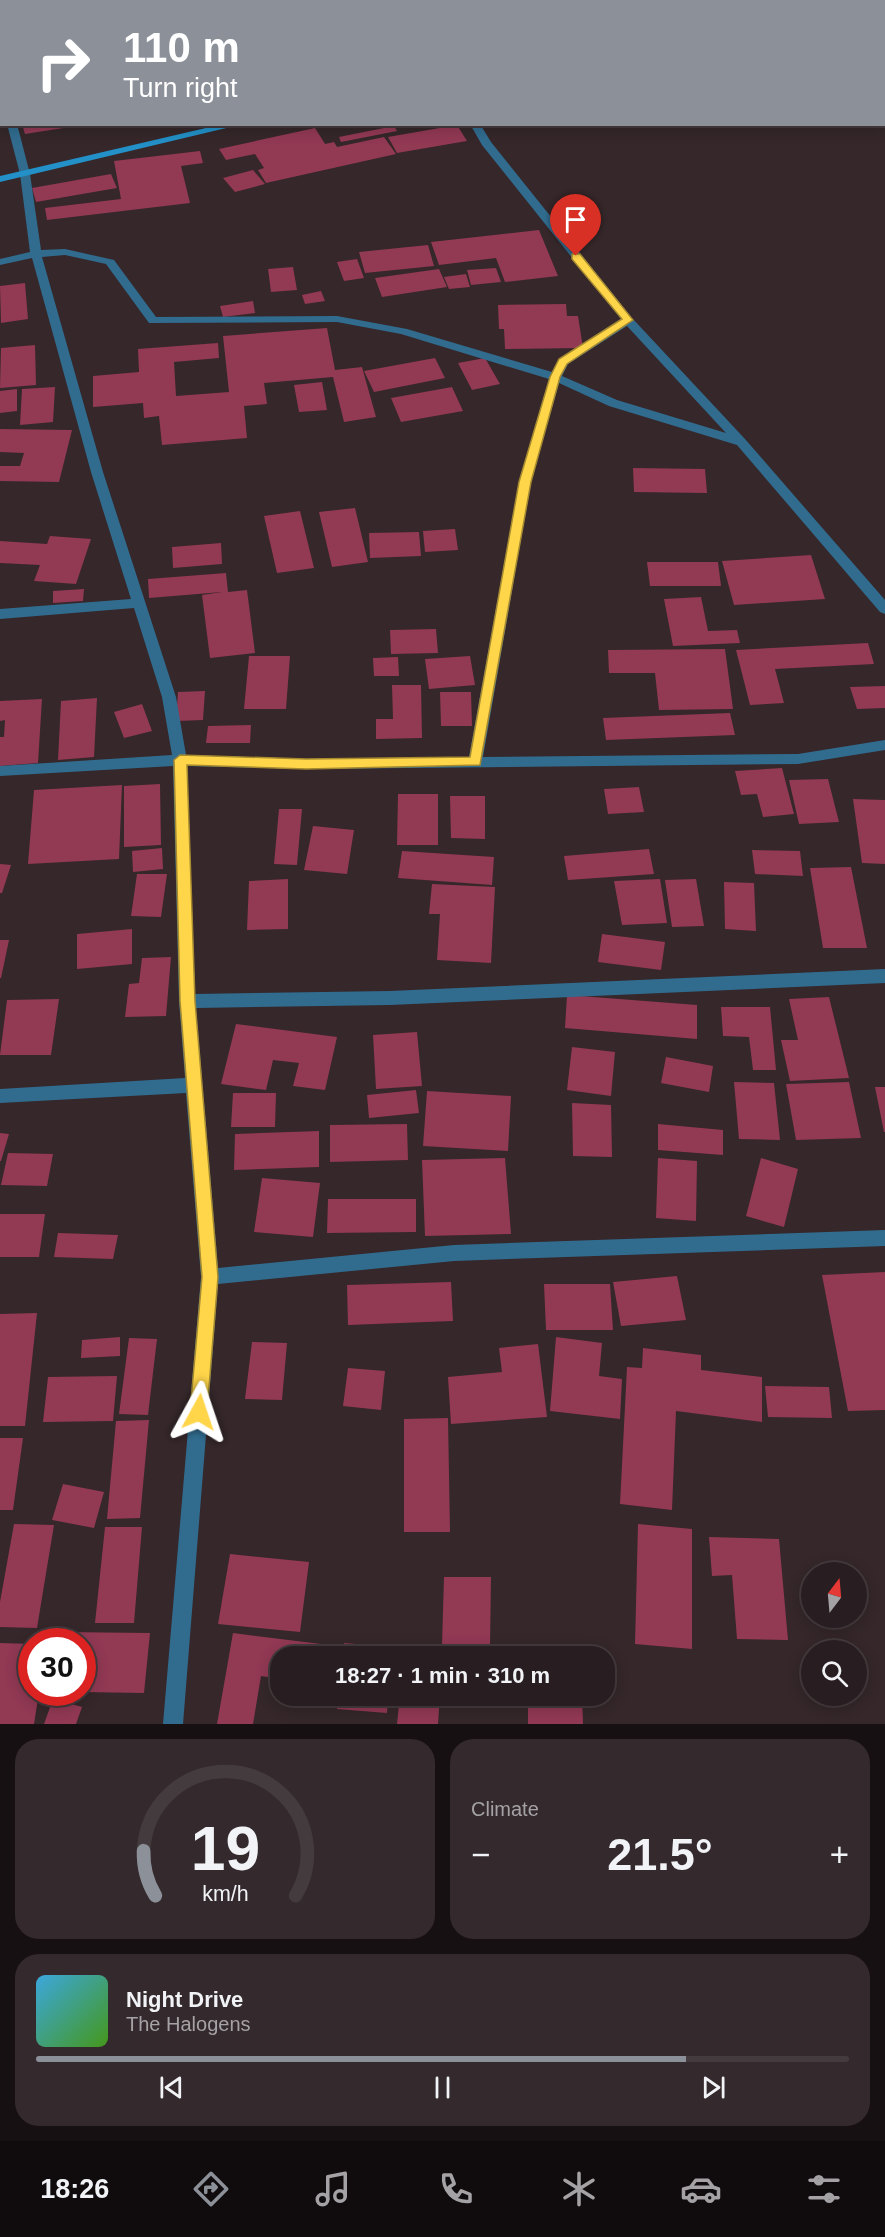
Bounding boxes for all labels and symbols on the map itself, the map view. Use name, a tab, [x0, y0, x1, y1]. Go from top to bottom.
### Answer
pin	[550, 194, 601, 256]
position arrow	[167, 1380, 231, 1444]
north arrow	[801, 1562, 867, 1628]
speed limit sign: 30	[18, 1628, 96, 1706]

